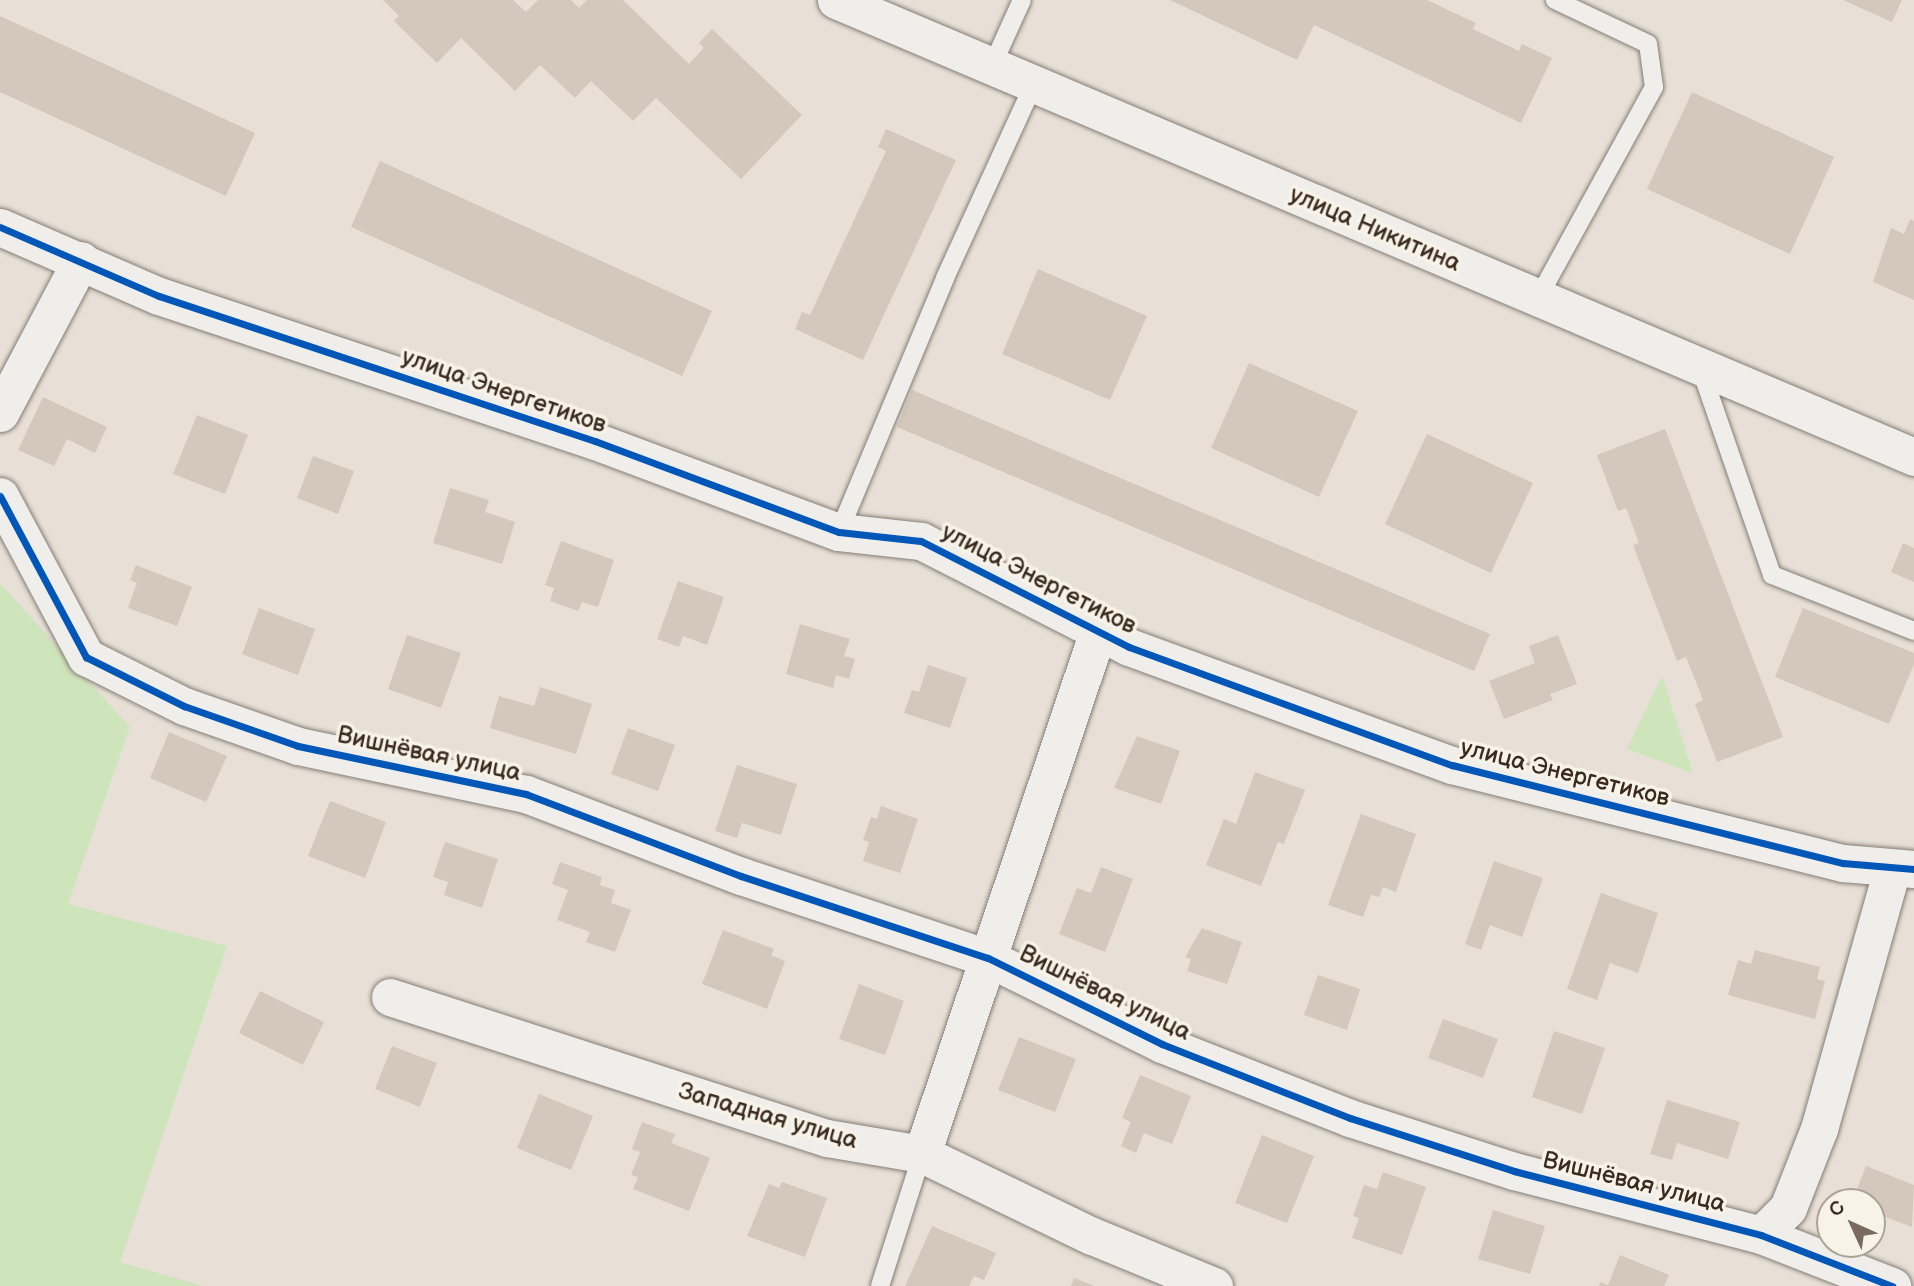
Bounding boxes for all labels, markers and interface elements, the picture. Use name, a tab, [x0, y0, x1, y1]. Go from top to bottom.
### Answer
street label: улица Никитина	[1285, 180, 1465, 278]
street label: улица Энергетиков	[398, 342, 610, 440]
street label: улица Энергетиков	[937, 518, 1141, 640]
street label: Вишнёвая улица	[335, 720, 523, 788]
street label: улица Энергетиков	[1458, 733, 1672, 813]
street label: Вишнёвая улица	[1015, 939, 1195, 1047]
street label: Западная улица	[675, 1077, 861, 1155]
street label: Вишнёвая улица	[1540, 1145, 1728, 1219]
north arrow	[1816, 1188, 1886, 1258]
text: С	[1824, 1196, 1850, 1222]

